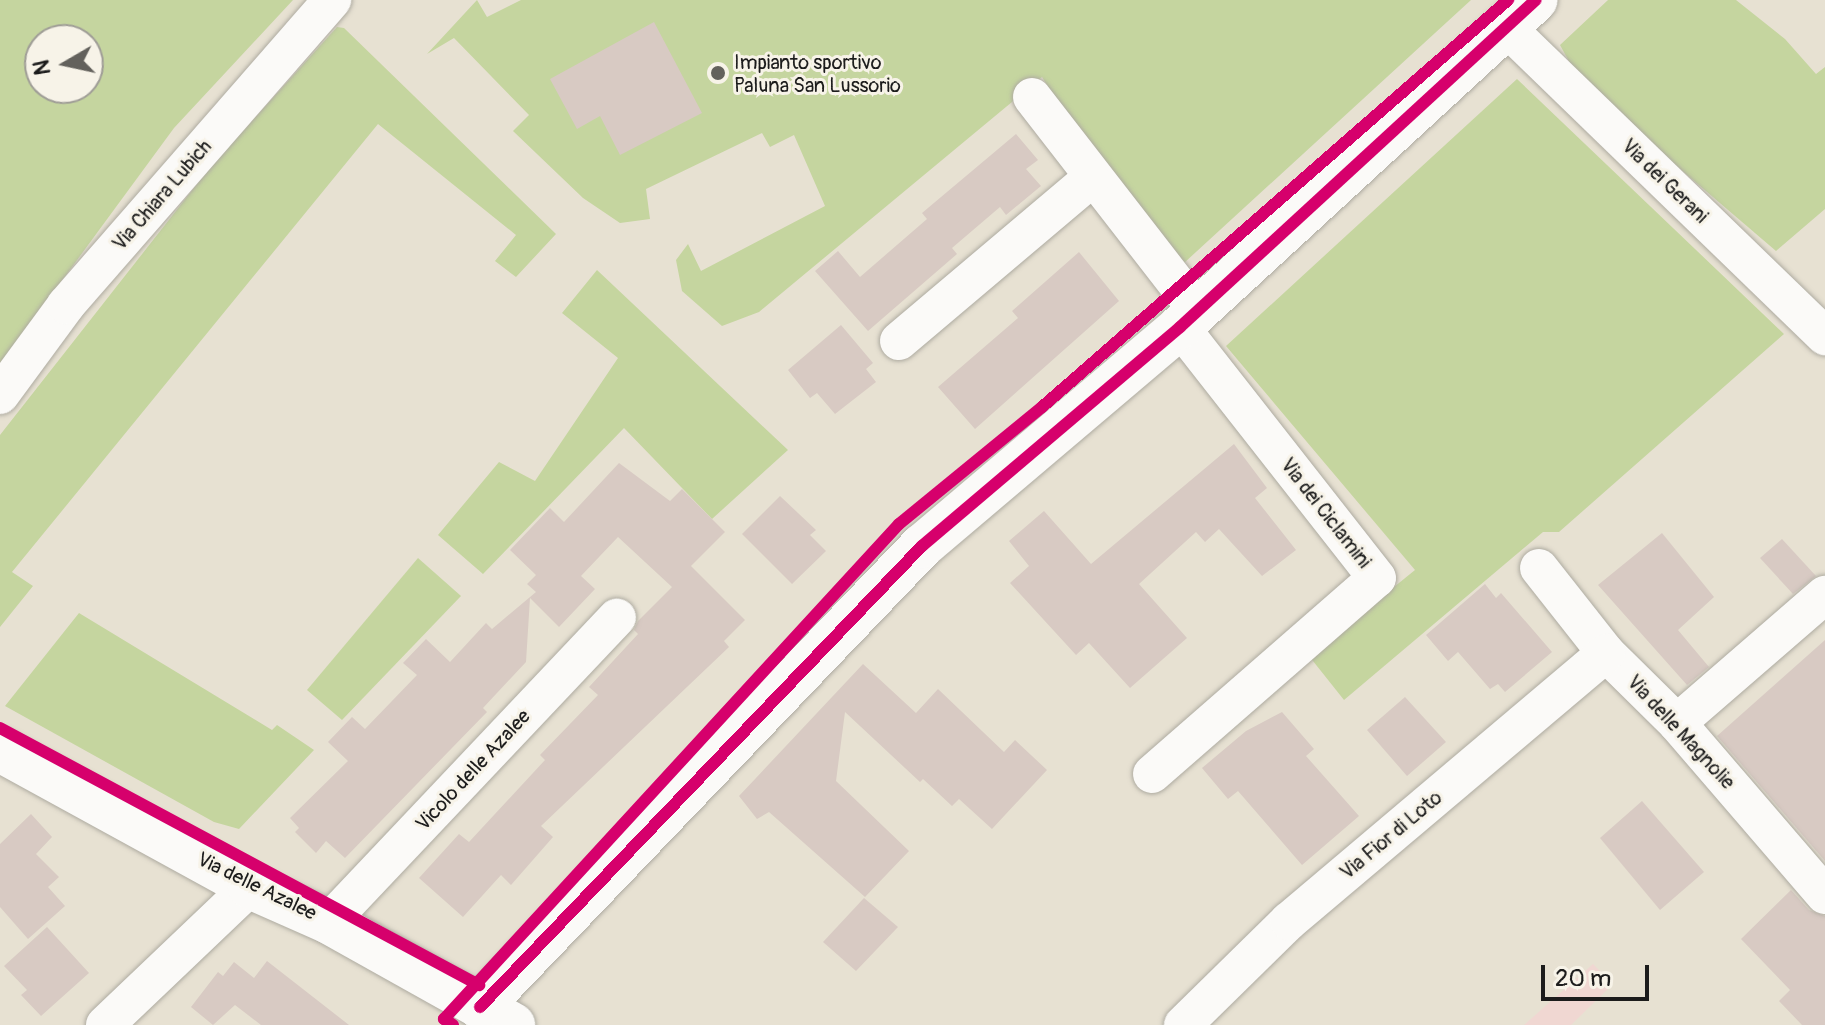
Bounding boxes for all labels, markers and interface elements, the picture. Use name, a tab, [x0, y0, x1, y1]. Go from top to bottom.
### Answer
north arrow	[24, 24, 104, 104]
place label: Impianto sportivo Paluna San Lussorio	[734, 50, 901, 97]
text: N	[27, 58, 57, 77]
marker: Impianto sportivo Paluna San Lussorio	[709, 64, 727, 82]
street label: Via dei Gerani	[1617, 134, 1713, 228]
street label: Via Chiara Lubich	[107, 135, 217, 255]
street label: Via dei Ciclamini	[1276, 453, 1376, 573]
street label: Via delle Magnolie	[1622, 670, 1740, 794]
street label: Vicolo delle Azalee	[411, 704, 535, 836]
street label: Via Fior di Loto	[1335, 785, 1447, 885]
street label: Via delle Azalee	[193, 847, 321, 925]
scale bar	[1545, 949, 1653, 999]
text: 20 m	[1555, 964, 1611, 993]

